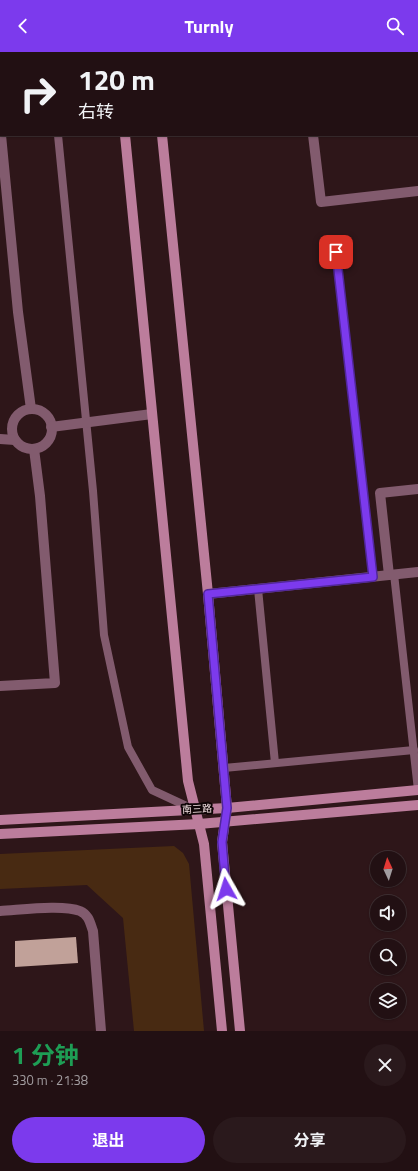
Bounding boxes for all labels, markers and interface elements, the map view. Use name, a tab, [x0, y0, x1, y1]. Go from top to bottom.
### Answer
text: Turnly	[185, 13, 233, 40]
icon: back	[12, 15, 34, 37]
icon: search	[384, 15, 406, 37]
text: 120 m	[78, 58, 155, 101]
icon: right	[12, 68, 64, 120]
text: 右转	[78, 98, 114, 125]
pin	[319, 235, 353, 269]
icon: arrive	[325, 241, 347, 263]
street label: 南三路	[182, 801, 212, 817]
north arrow	[370, 851, 406, 887]
map controls	[370, 851, 406, 1019]
position arrow	[205, 868, 247, 910]
button: sound	[370, 895, 406, 931]
button: search	[370, 939, 406, 975]
button: layers	[370, 983, 406, 1019]
text: 1 分钟	[12, 1037, 79, 1073]
button: close	[364, 1044, 406, 1086]
text: 330 m · 21:38	[12, 1070, 88, 1090]
button: 退出	[12, 1117, 205, 1163]
button: 分享	[213, 1117, 406, 1163]

